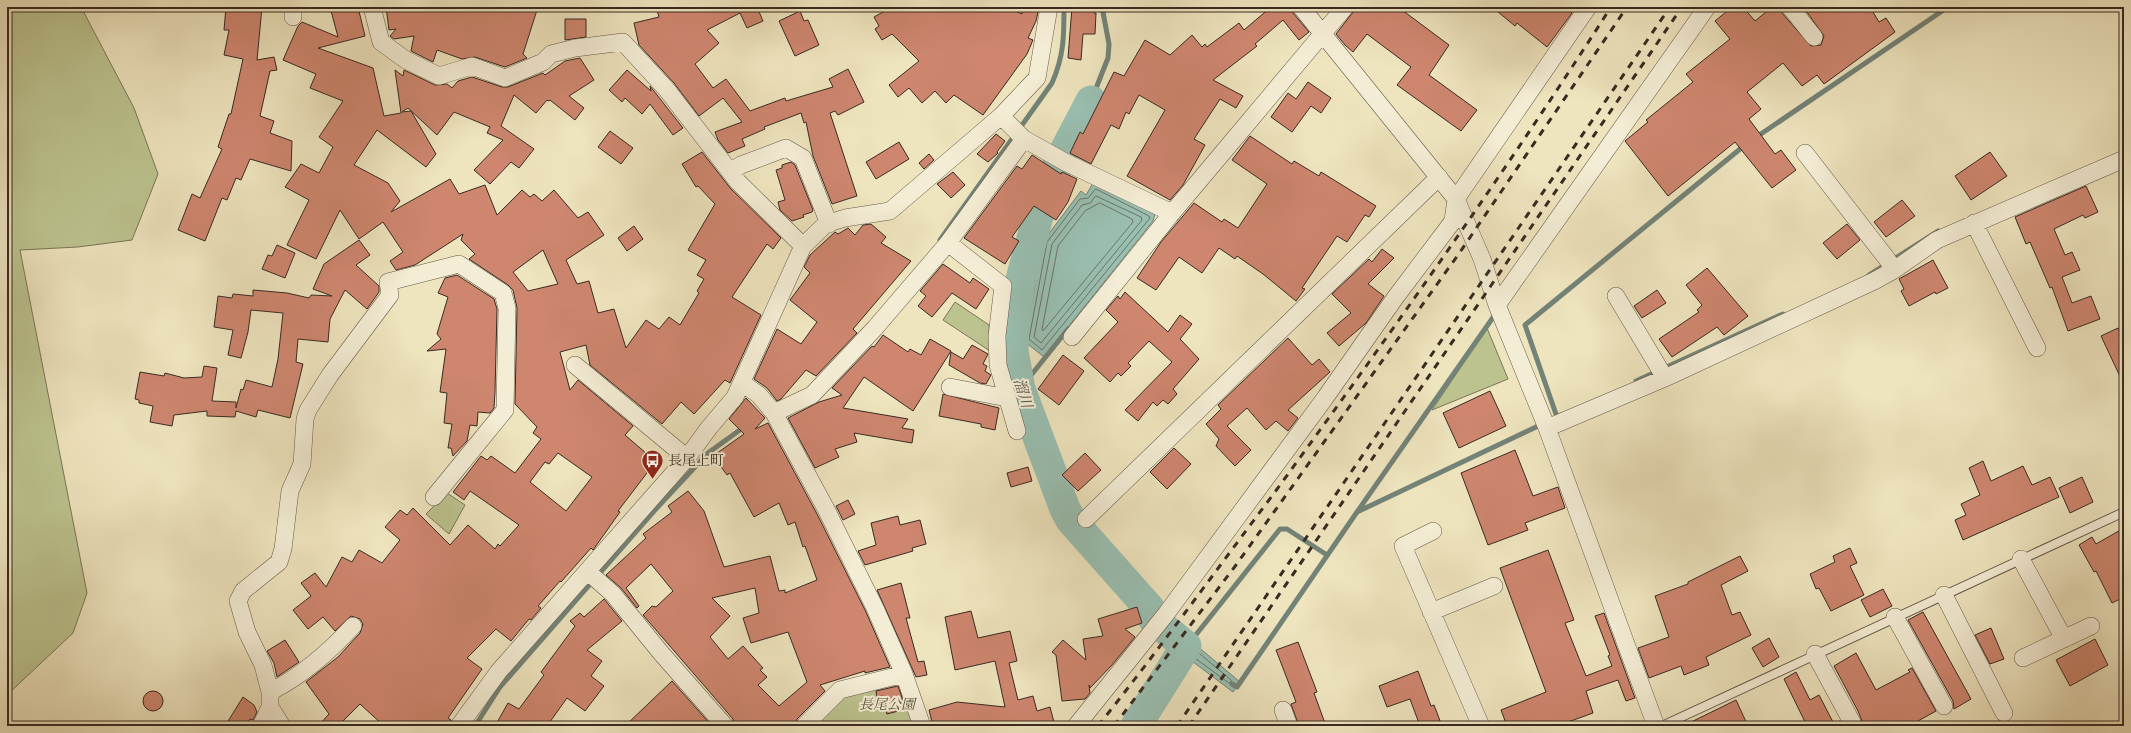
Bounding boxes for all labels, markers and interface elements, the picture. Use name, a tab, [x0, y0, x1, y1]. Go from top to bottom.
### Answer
water label: 溜川	[1009, 376, 1037, 412]
bus stop icon: 長尾上町	[639, 447, 665, 480]
place label: 長尾上町	[668, 452, 724, 470]
park label: 長尾公園	[859, 696, 917, 714]

